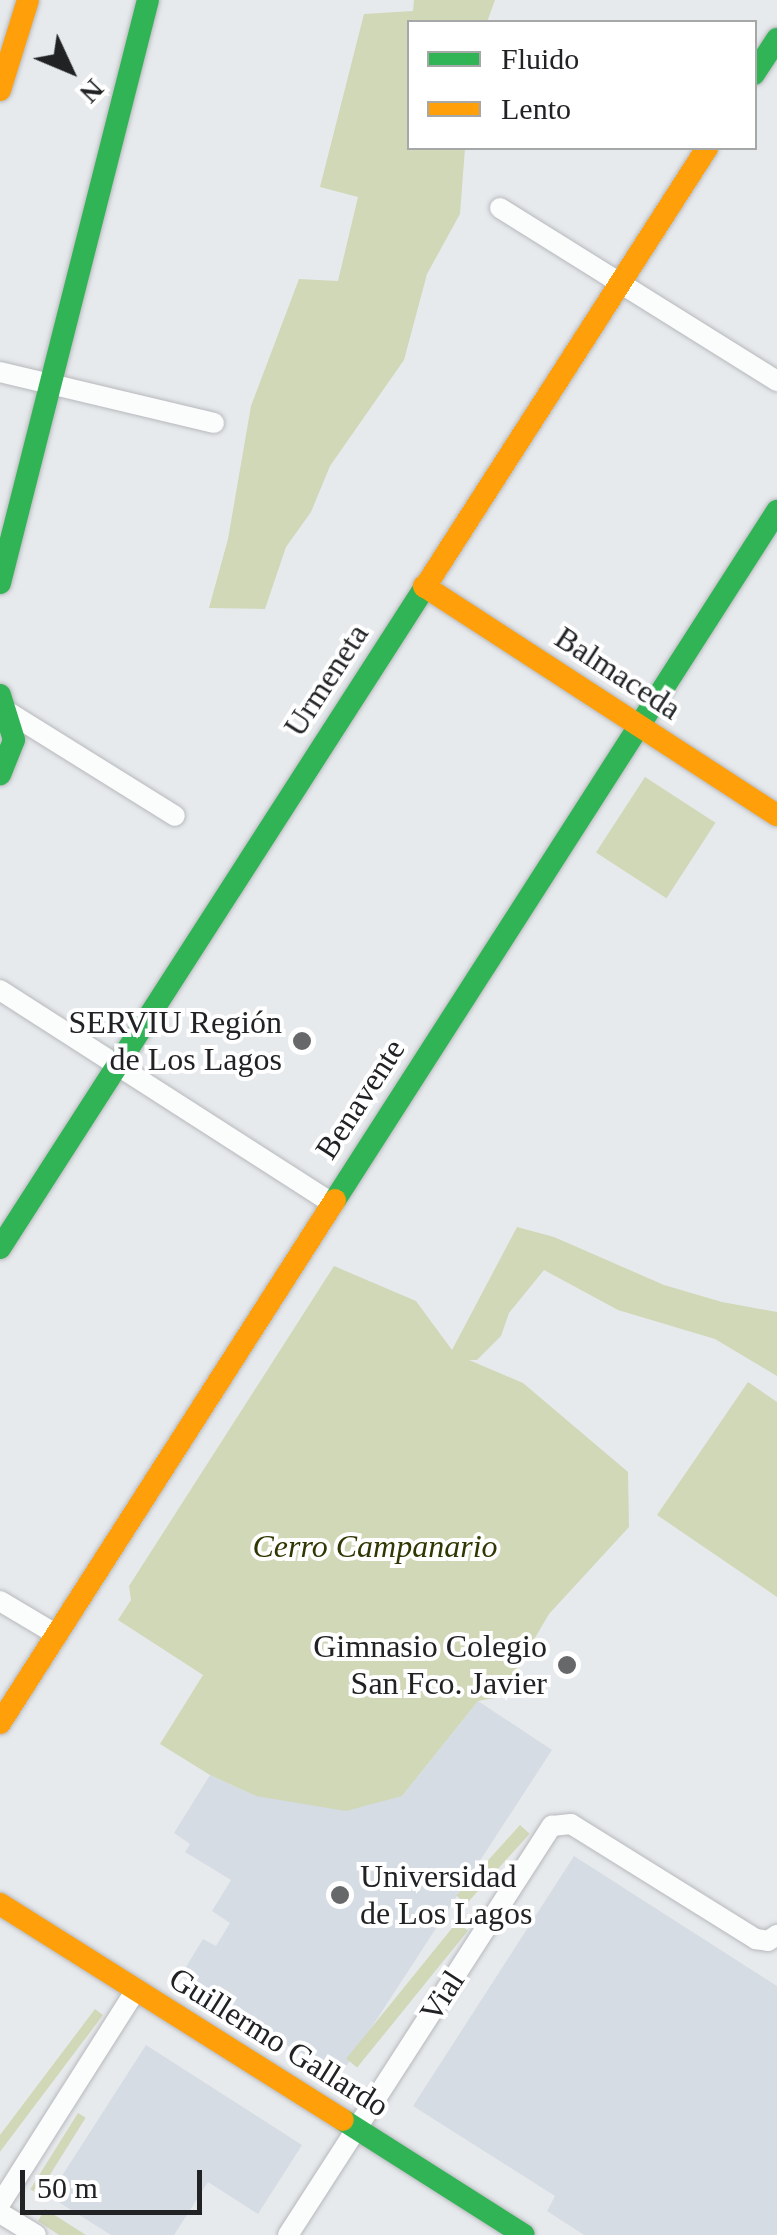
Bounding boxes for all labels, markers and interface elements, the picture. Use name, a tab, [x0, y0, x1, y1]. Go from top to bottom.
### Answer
north arrow	[20, 20, 120, 120]
legend	[407, 20, 757, 150]
text: Fluido	[501, 42, 579, 75]
text: N	[74, 73, 110, 109]
text: Lento	[501, 92, 571, 125]
street label: Urmeneta	[276, 617, 376, 743]
street label: Balmaceda	[548, 618, 688, 728]
place label: SERVIU Región de Los Lagos	[69, 1004, 282, 1079]
marker: SERVIU Región de Los Lagos	[291, 1030, 313, 1052]
street label: Benavente	[307, 1032, 413, 1166]
park label: Cerro Campanario	[252, 1527, 498, 1565]
place label: Gimnasio Colegio San Fco. Javier	[313, 1628, 547, 1703]
marker: Gimnasio Colegio San Fco. Javier	[556, 1654, 578, 1676]
place label: Universidad de Los Lagos	[360, 1858, 532, 1933]
marker: Universidad de Los Lagos	[329, 1884, 351, 1906]
street label: Guillermo Gallardo	[162, 1959, 396, 2125]
street label: Vial	[411, 1963, 473, 2029]
scale bar	[25, 2150, 208, 2212]
text: 50 m	[37, 2171, 98, 2204]

